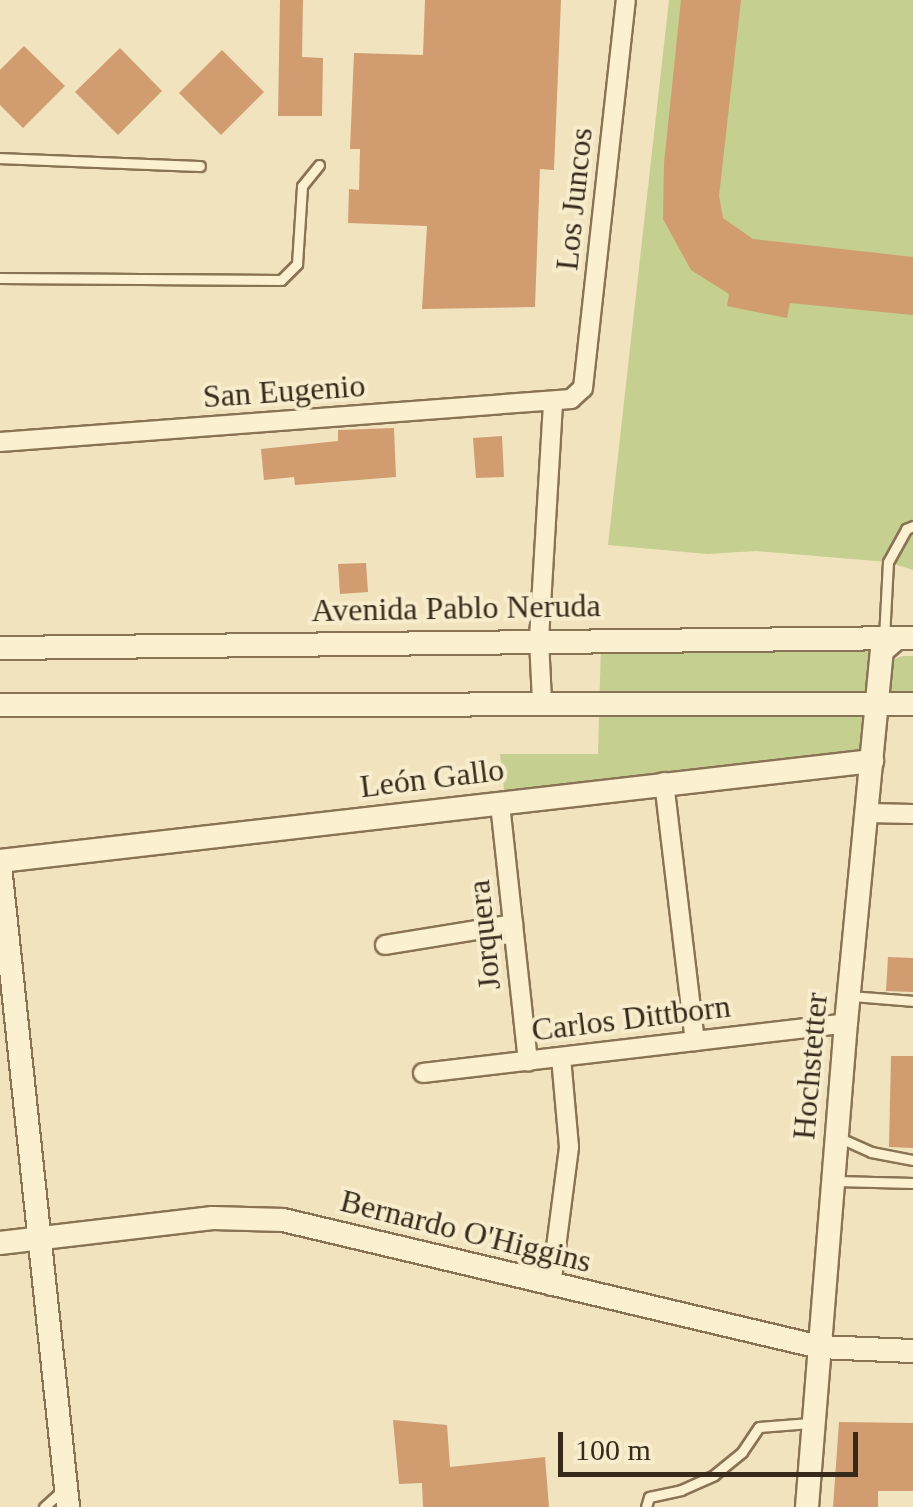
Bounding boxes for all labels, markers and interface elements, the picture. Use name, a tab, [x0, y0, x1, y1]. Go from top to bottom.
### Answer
street label: Los Juncos	[547, 126, 601, 272]
street label: San Eugenio	[202, 366, 366, 416]
street label: Avenida Pablo Neruda	[311, 586, 601, 630]
street label: León Gallo	[358, 750, 506, 806]
street label: Jorquera	[459, 878, 509, 992]
street label: Carlos Dittborn	[529, 987, 733, 1049]
street label: Hochstetter	[784, 991, 836, 1141]
street label: Bernardo O'Higgins	[337, 1181, 595, 1281]
scale bar	[563, 1412, 863, 1474]
text: 100 m	[575, 1433, 651, 1466]

